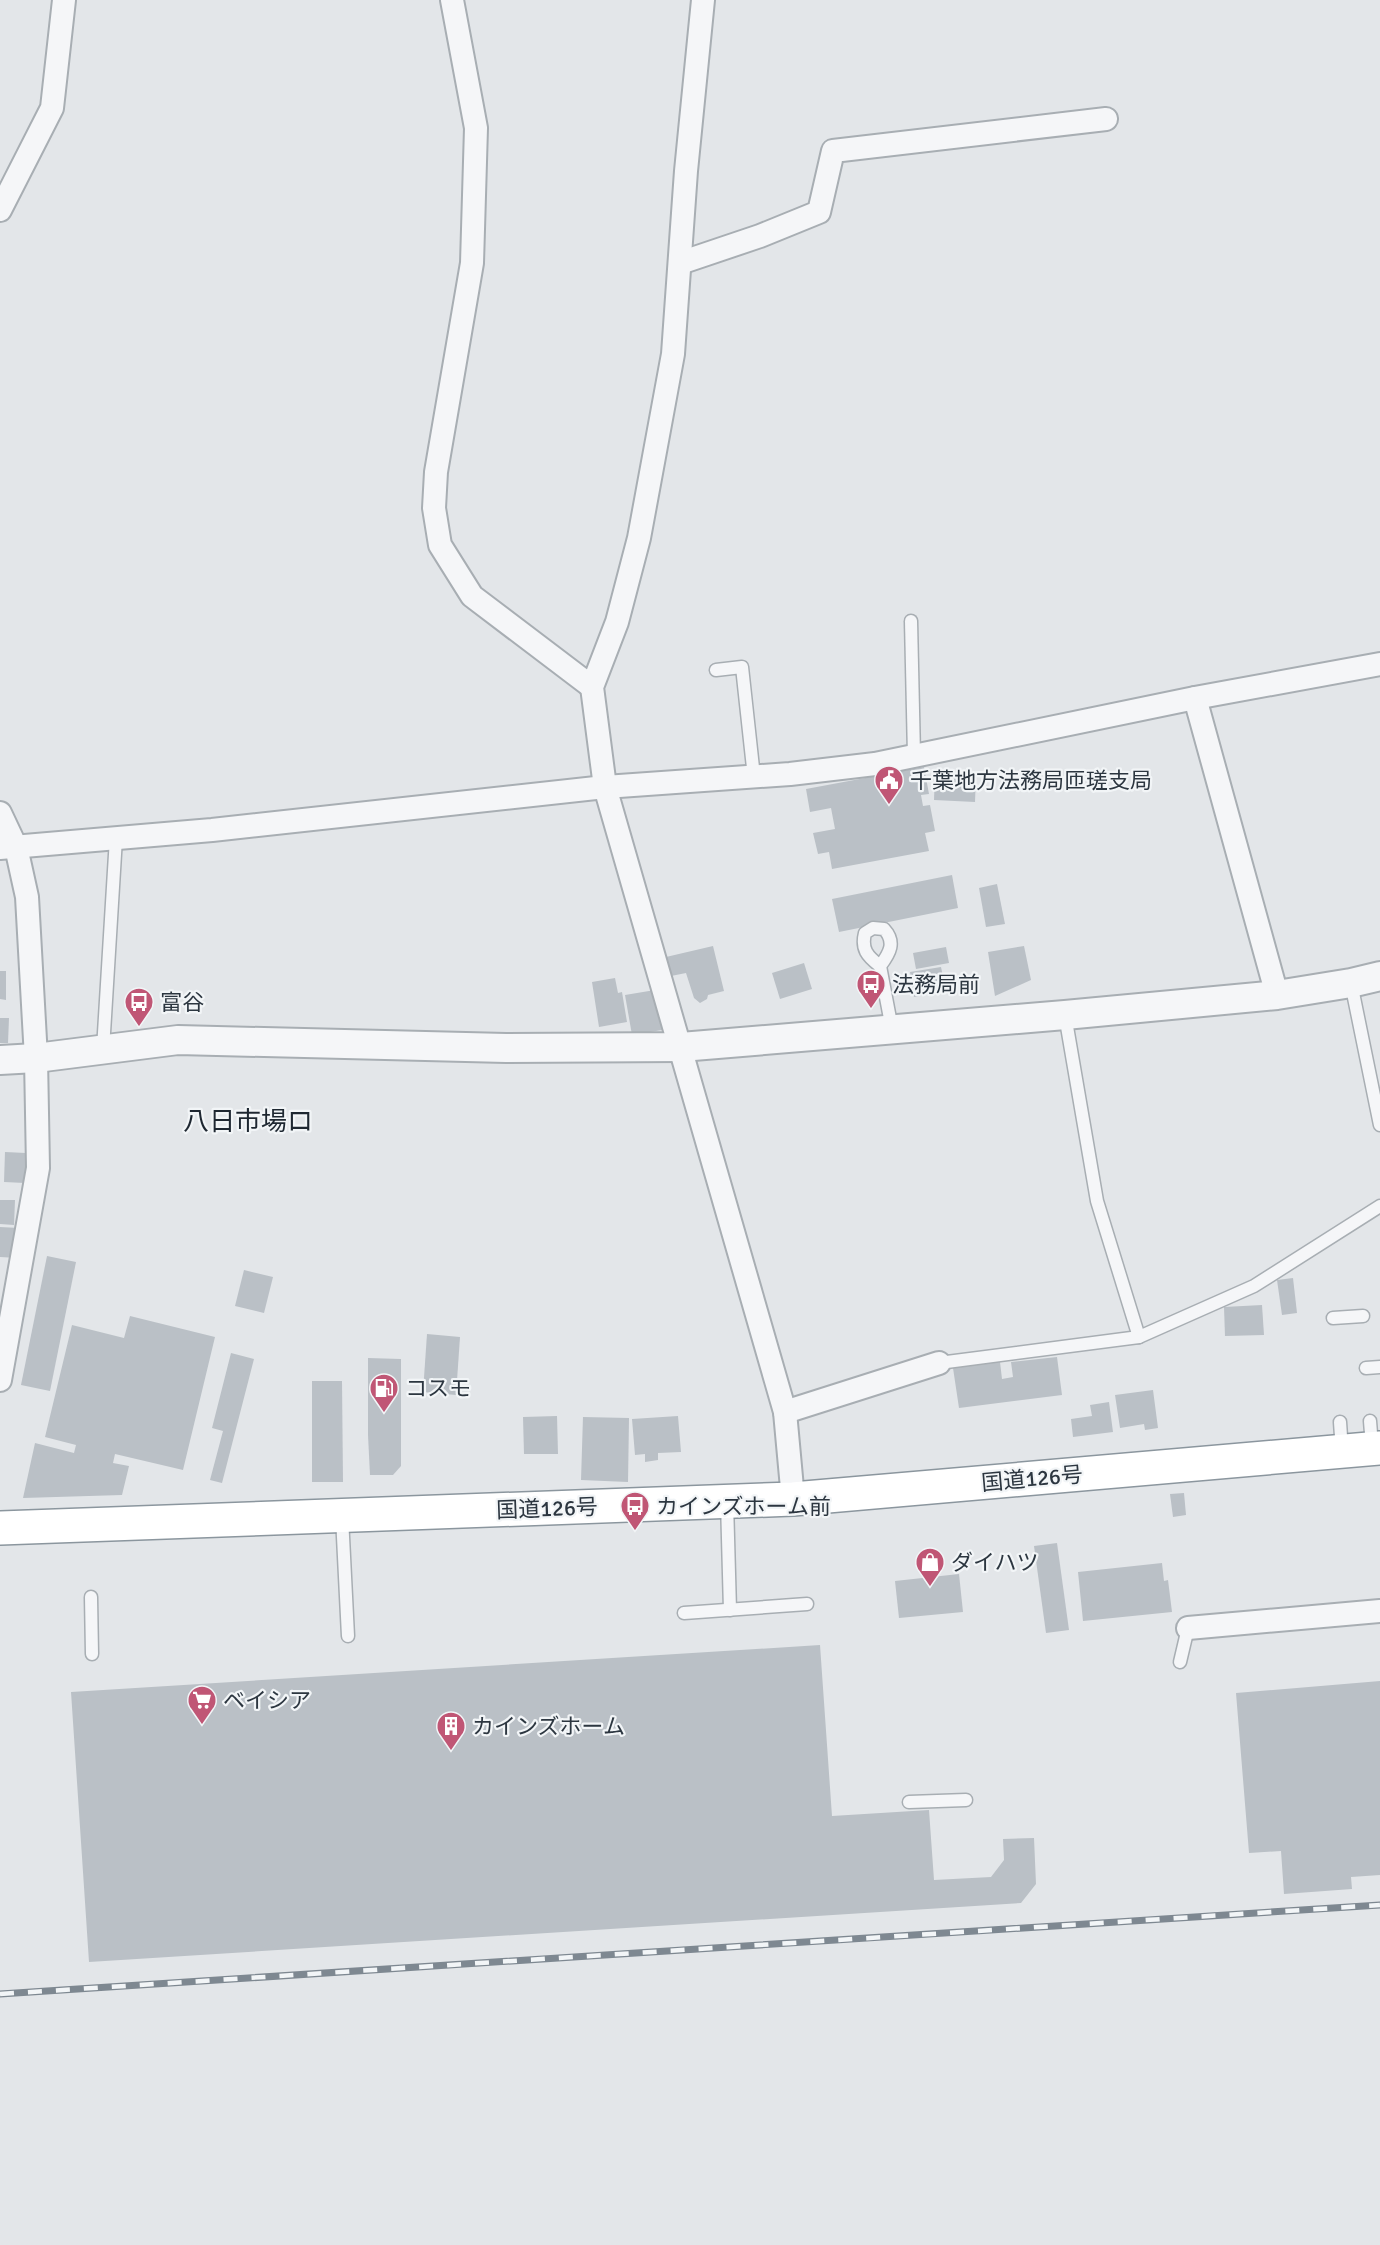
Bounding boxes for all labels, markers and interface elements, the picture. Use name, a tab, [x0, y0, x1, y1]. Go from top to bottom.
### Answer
public building icon: 千葉地方法務局匝瑳支局	[873, 764, 905, 806]
place label: 千葉地方法務局匝瑳支局	[910, 767, 1152, 794]
bus stop icon: 法務局前	[855, 968, 887, 1010]
place label: 法務局前	[892, 971, 980, 998]
bus stop icon: 富谷	[123, 986, 155, 1028]
place label: 富谷	[160, 989, 204, 1016]
district label: 八日市場ロ	[183, 1106, 313, 1138]
fuel station icon: コスモ	[368, 1372, 400, 1414]
place label: コスモ	[405, 1375, 471, 1402]
street label: 国道126号	[980, 1461, 1084, 1496]
bus stop icon: カインズホーム前	[619, 1490, 651, 1532]
street label: 国道126号	[496, 1493, 598, 1524]
place label: カインズホーム前	[656, 1493, 831, 1520]
shop icon: ダイハツ	[914, 1546, 946, 1588]
place label: ダイハツ	[951, 1549, 1039, 1576]
supermarket icon: ベイシア	[186, 1684, 218, 1726]
place label: ベイシア	[223, 1687, 311, 1714]
building icon: カインズホーム	[435, 1710, 467, 1752]
place label: カインズホーム	[472, 1713, 625, 1740]

